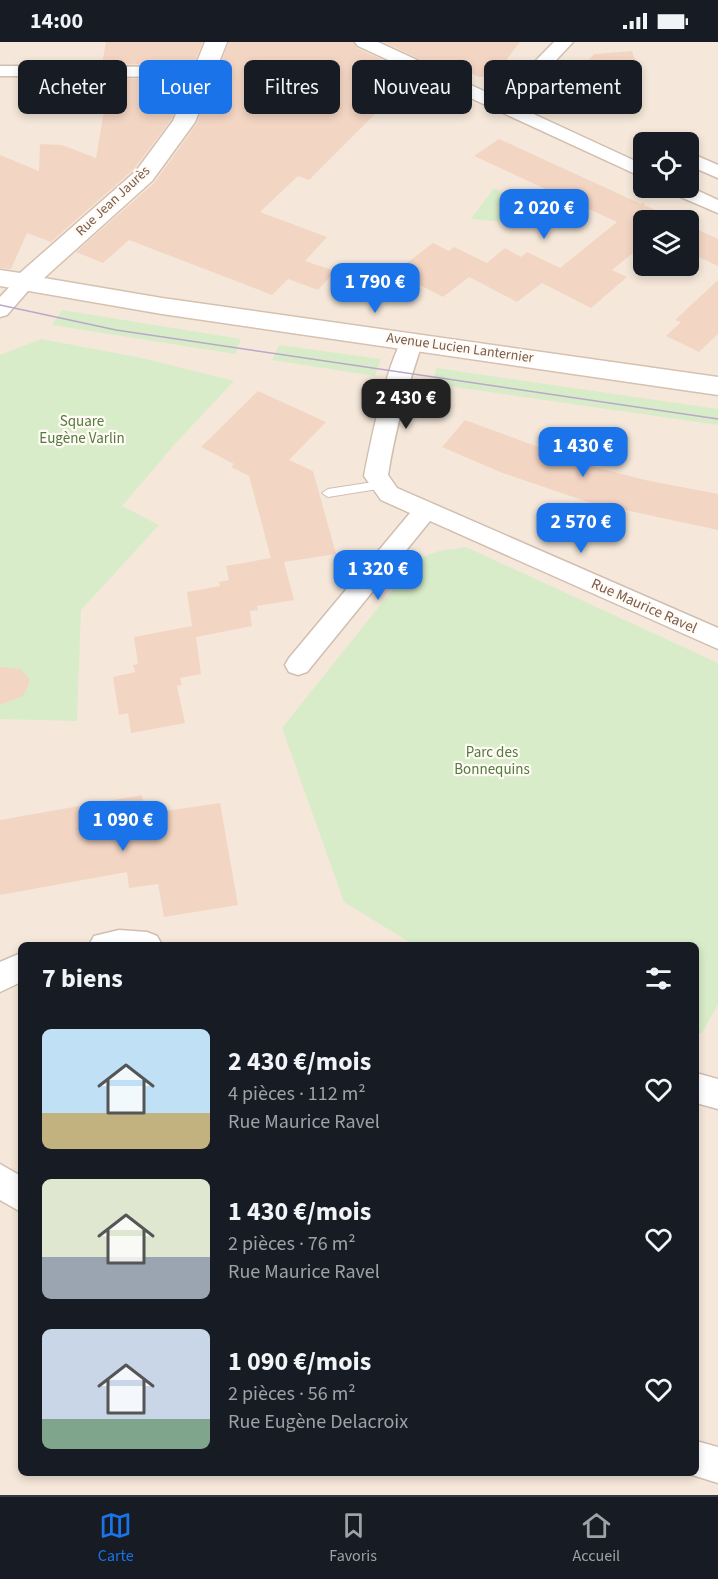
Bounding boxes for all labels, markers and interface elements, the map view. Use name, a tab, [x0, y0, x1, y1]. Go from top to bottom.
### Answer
text: 14:00	[30, 5, 83, 37]
chip: Acheter	[18, 60, 127, 114]
chip: Louer	[139, 60, 232, 114]
chip: Filtres	[244, 60, 340, 114]
chip: Nouveau	[352, 60, 472, 114]
chip: Appartement	[484, 60, 642, 114]
map controls	[633, 132, 699, 276]
button: locate	[633, 132, 699, 198]
street label: Rue Jean Jaurès	[71, 161, 155, 241]
pin: 2 020 €	[489, 189, 599, 240]
text: 2 020 €	[514, 194, 574, 222]
button: layers	[633, 210, 699, 276]
pin: 1 790 €	[320, 263, 430, 314]
text: 1 790 €	[345, 268, 405, 296]
street label: Avenue Lucien Lanternier	[385, 328, 535, 368]
pin: 2 430 €	[351, 379, 461, 430]
text: 2 430 €	[376, 384, 436, 412]
park label: Square Eugène Varlin	[39, 411, 125, 449]
pin: 1 430 €	[528, 427, 638, 478]
text: 1 430 €	[553, 432, 613, 460]
pin: 2 570 €	[526, 503, 636, 554]
text: 2 570 €	[551, 508, 611, 536]
pin: 1 320 €	[323, 550, 433, 601]
text: 1 320 €	[348, 555, 408, 583]
street label: Rue Maurice Ravel	[588, 573, 700, 639]
park label: Parc des Bonnequins	[454, 742, 530, 780]
pin: 1 090 €	[68, 801, 178, 852]
text: 1 090 €	[93, 806, 153, 834]
text: 7 biens	[42, 960, 123, 997]
icon: filters	[642, 962, 675, 995]
text: 2 430 €/mois	[228, 1043, 371, 1080]
icon: home	[90, 1053, 162, 1125]
icon: heart	[642, 1073, 675, 1106]
text: 4 pièces · 112 m²	[228, 1080, 366, 1108]
text: Rue Maurice Ravel	[228, 1108, 380, 1136]
text: 1 430 €/mois	[228, 1193, 371, 1230]
icon: home	[90, 1203, 162, 1275]
icon: heart	[642, 1223, 675, 1256]
text: 2 pièces · 76 m²	[228, 1230, 356, 1258]
text: Rue Maurice Ravel	[228, 1258, 380, 1286]
text: 1 090 €/mois	[228, 1343, 371, 1380]
icon: home	[90, 1353, 162, 1425]
icon: heart	[642, 1373, 675, 1406]
text: 2 pièces · 56 m²	[228, 1380, 356, 1408]
text: Rue Eugène Delacroix	[228, 1408, 408, 1436]
tab: Carte	[98, 1509, 134, 1567]
tab: Favoris	[329, 1509, 377, 1567]
tab: Accueil	[573, 1509, 620, 1567]

